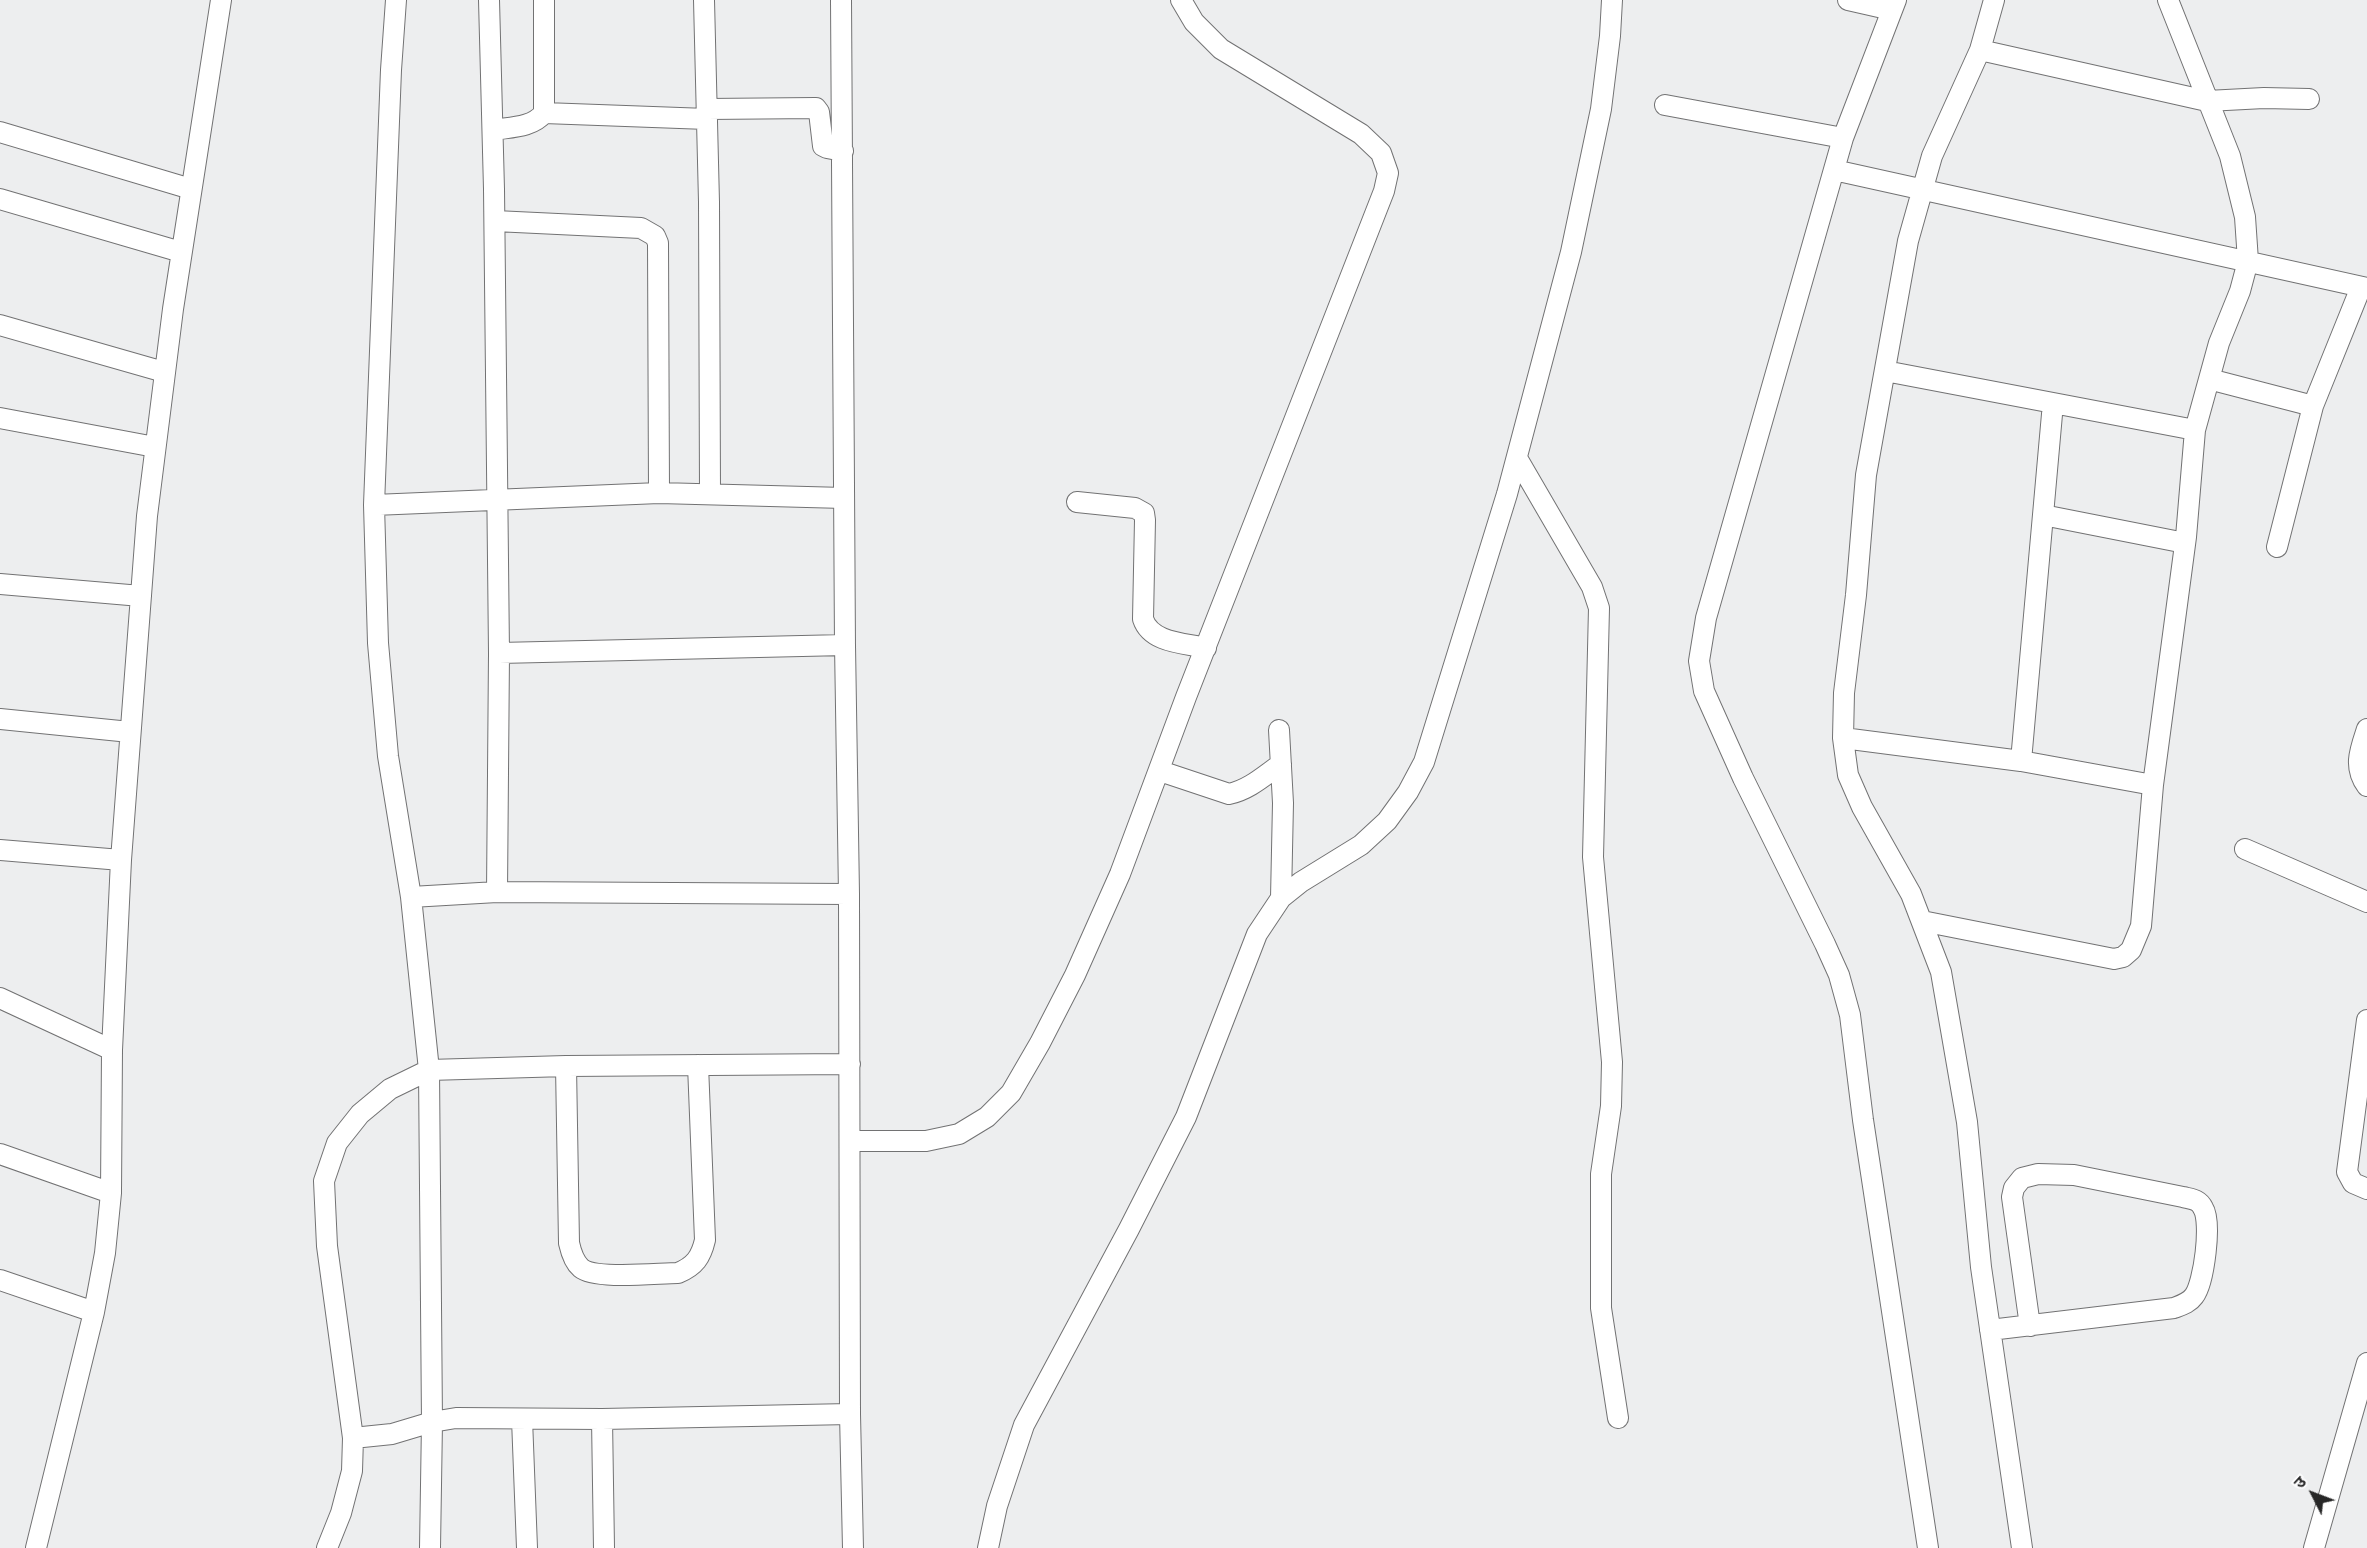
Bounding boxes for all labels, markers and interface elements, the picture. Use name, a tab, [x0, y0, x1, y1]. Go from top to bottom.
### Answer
north arrow	[2283, 1464, 2343, 1524]
text: उ	[2290, 1472, 2309, 1491]

